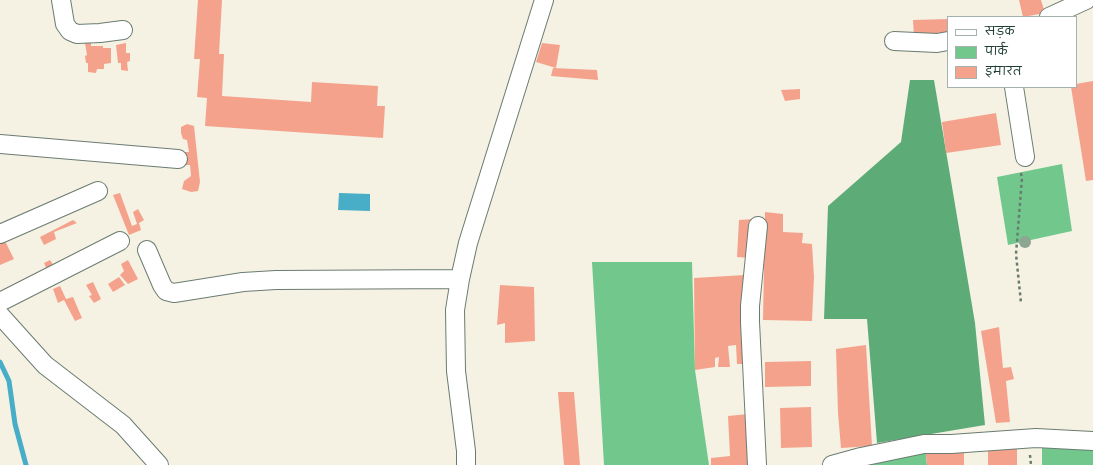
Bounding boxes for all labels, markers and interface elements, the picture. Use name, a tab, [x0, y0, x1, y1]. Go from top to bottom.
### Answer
legend	[947, 16, 1077, 88]
text: सड़क	[985, 24, 1015, 38]
text: पार्क	[985, 44, 1008, 58]
text: इमारत	[985, 64, 1022, 78]

